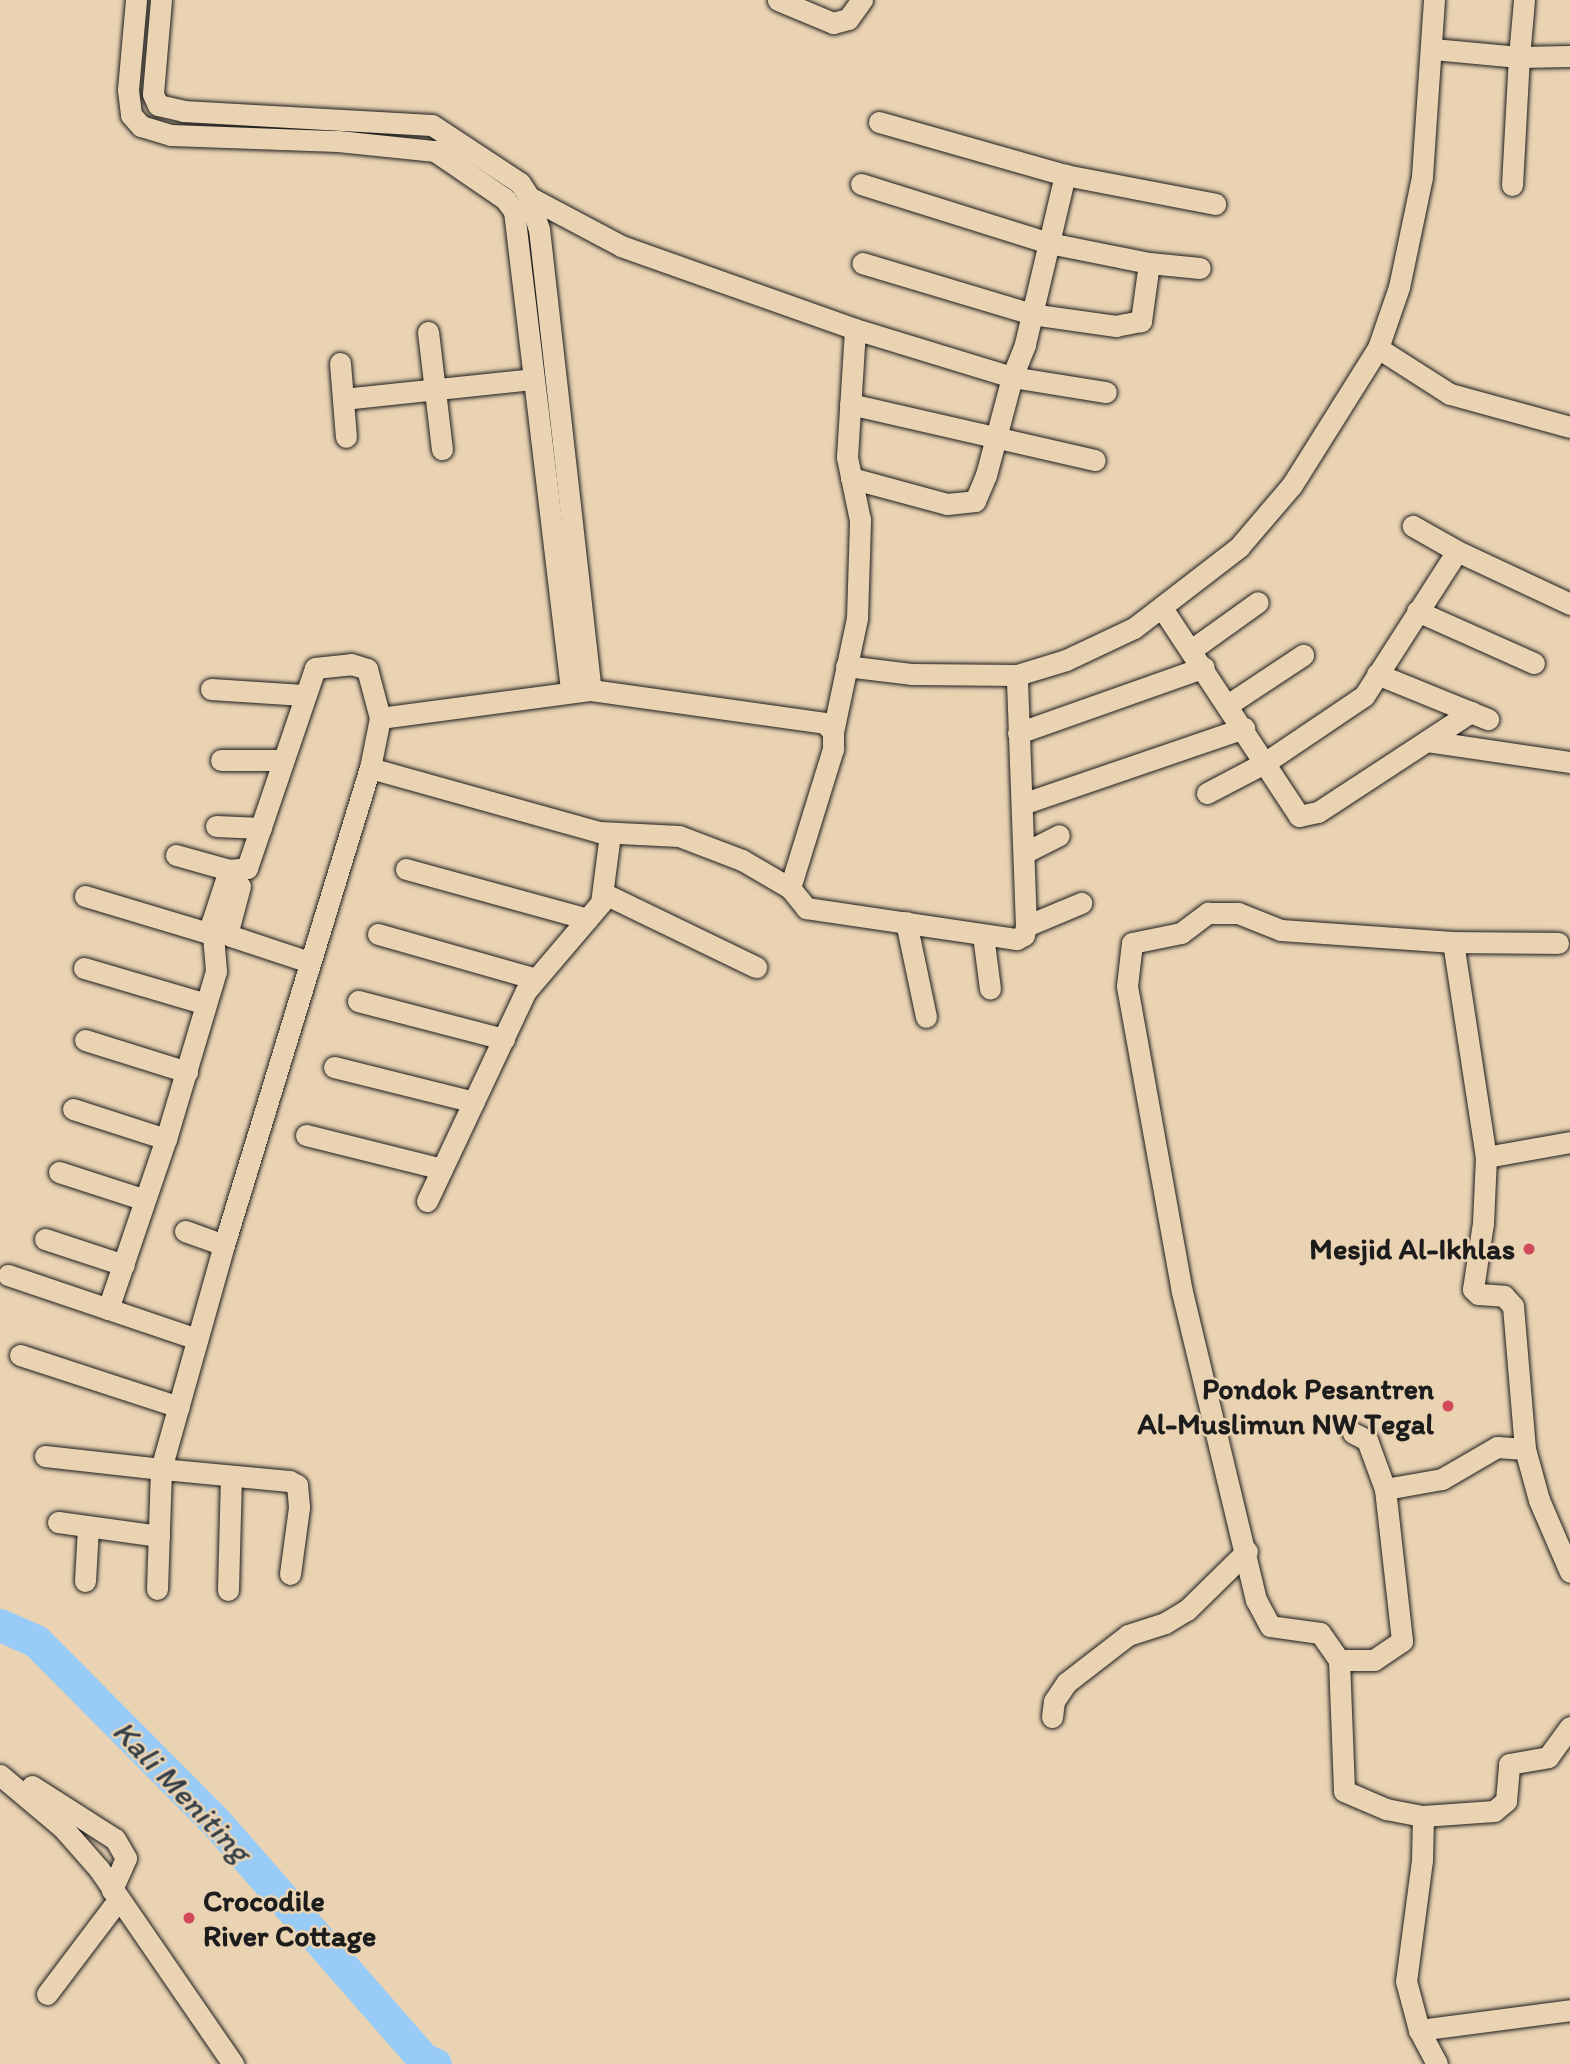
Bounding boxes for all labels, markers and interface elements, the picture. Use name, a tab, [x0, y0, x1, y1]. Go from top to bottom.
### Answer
place label: Mesjid Al-Ikhlas	[1309, 1231, 1515, 1267]
marker: Mesjid Al-Ikhlas	[1521, 1241, 1537, 1257]
place label: Pondok Pesantren Al-Muslimun NW Tegal	[1140, 1371, 1434, 1442]
marker: Pondok Pesantren Al-Muslimun NW Tegal	[1440, 1398, 1456, 1414]
water label: Kali Meniting	[105, 1712, 259, 1870]
place label: Crocodile River Cottage	[203, 1883, 376, 1954]
marker: Crocodile River Cottage	[181, 1910, 197, 1926]

